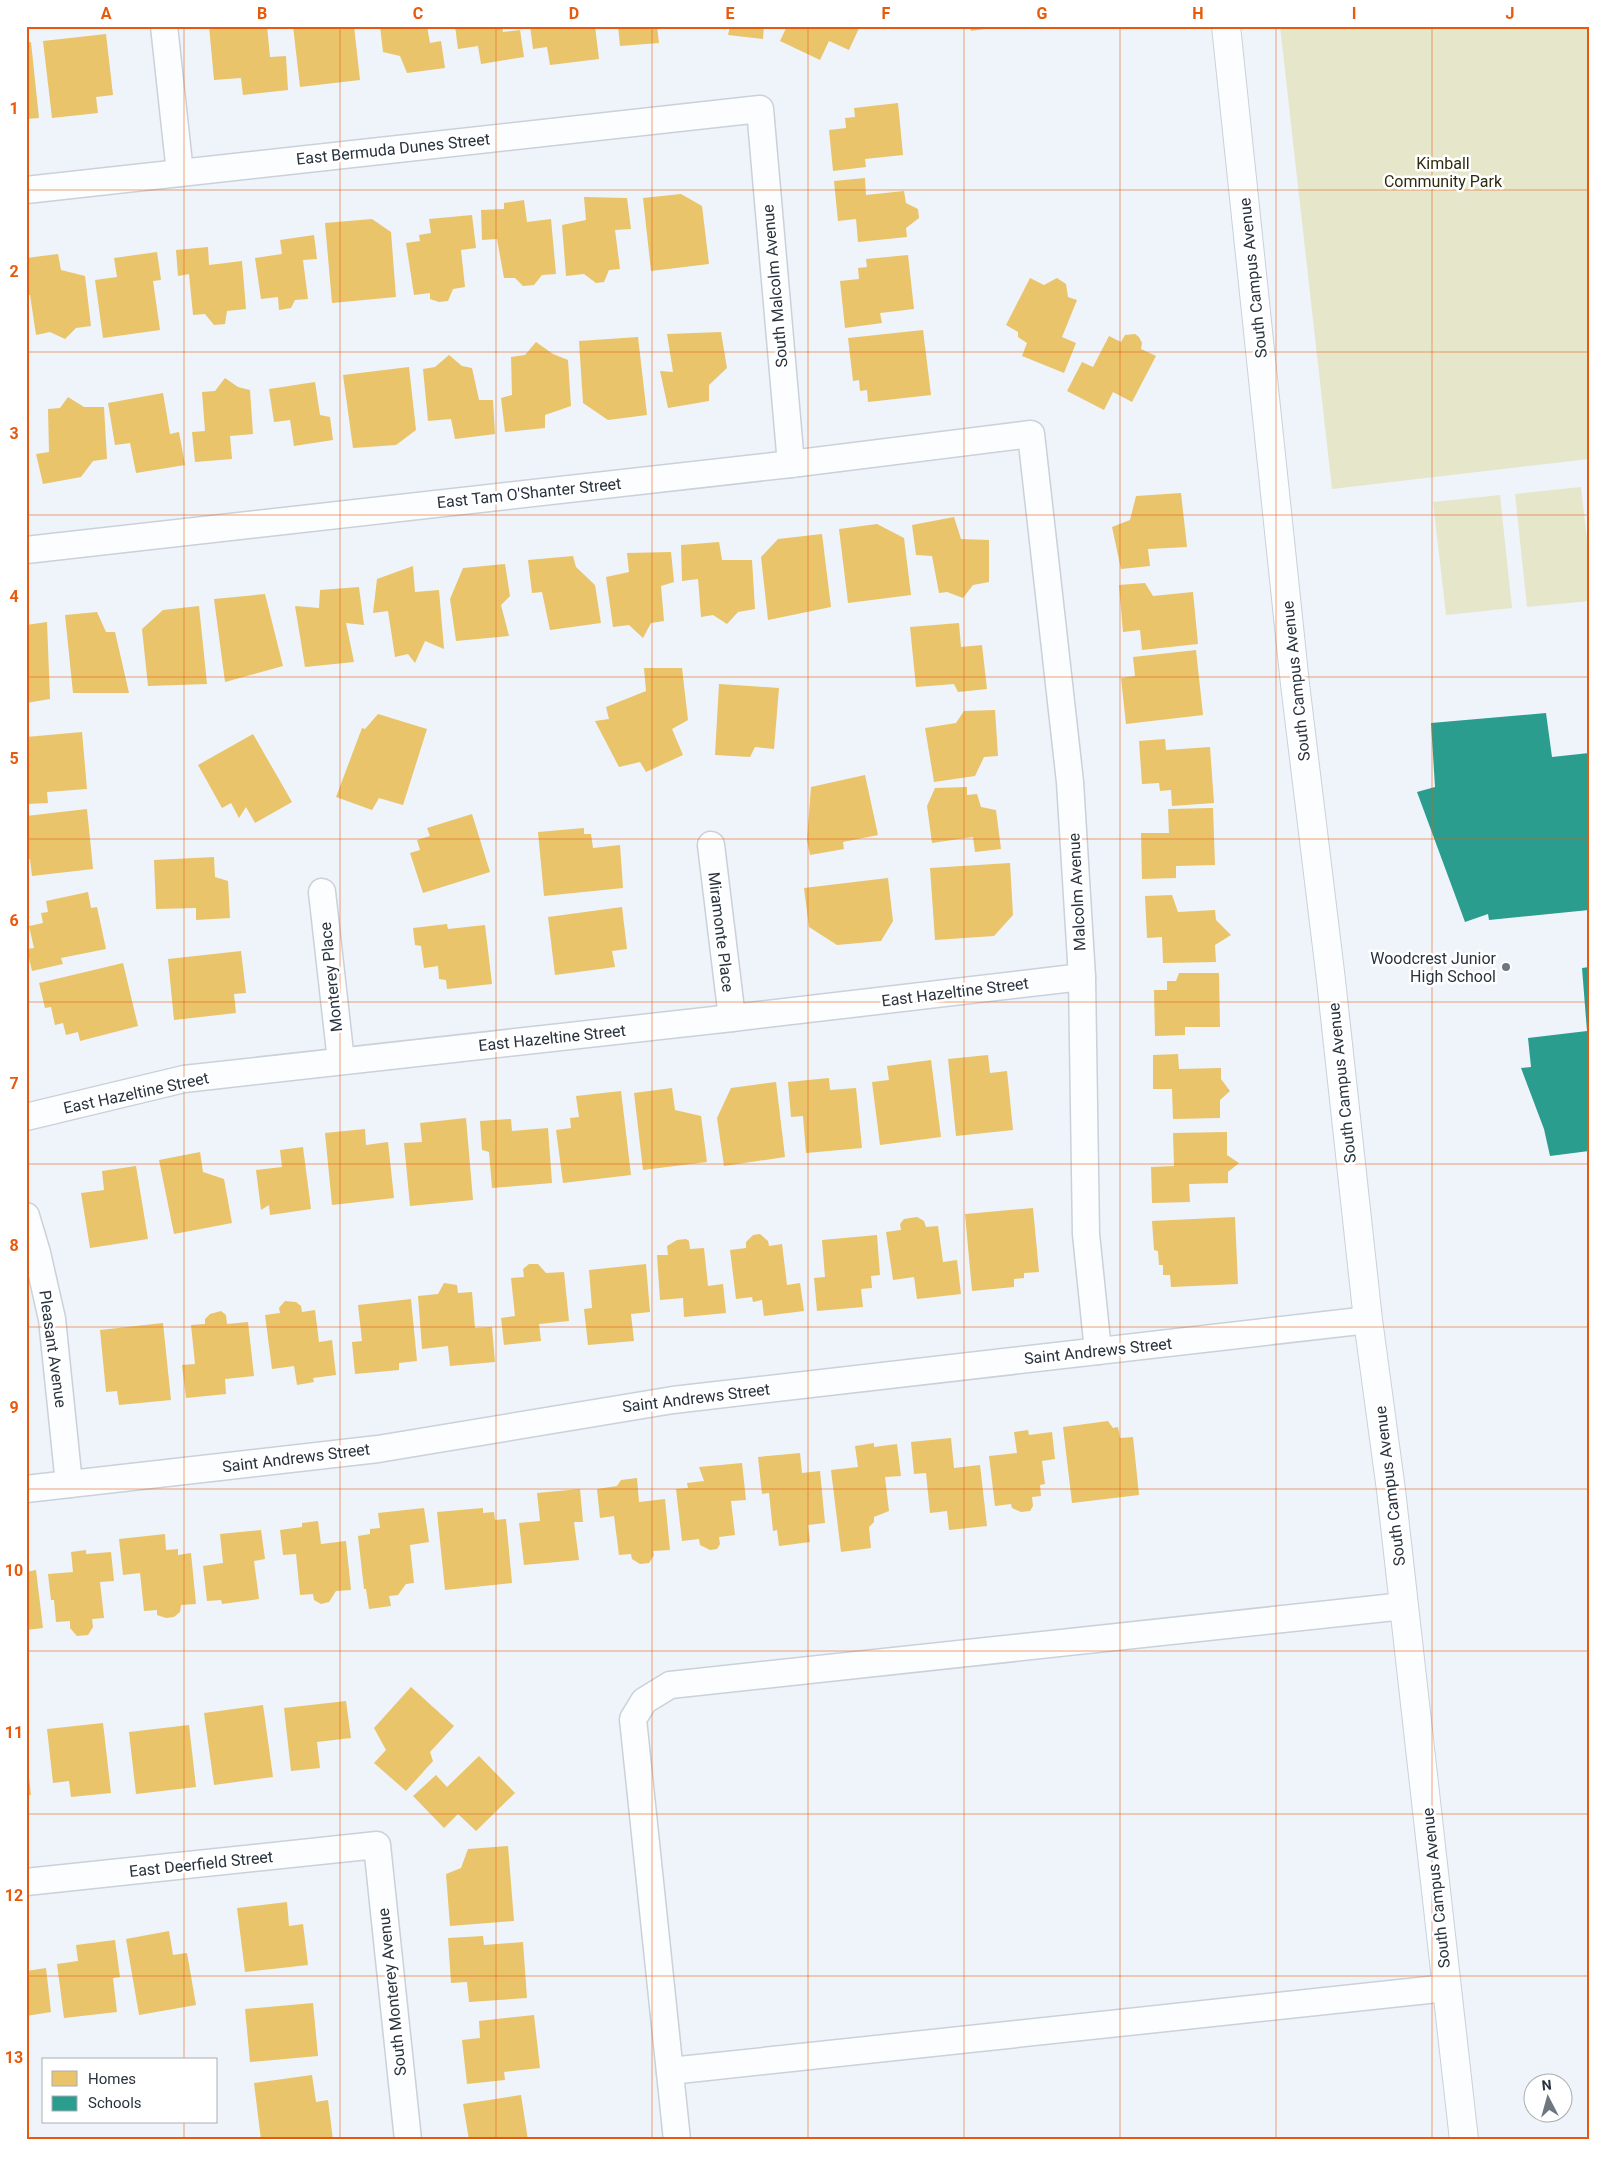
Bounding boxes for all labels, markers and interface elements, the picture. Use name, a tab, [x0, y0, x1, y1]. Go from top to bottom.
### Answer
text: A	[101, 4, 112, 23]
text: B	[257, 4, 267, 23]
text: C	[413, 4, 423, 23]
text: D	[569, 4, 579, 23]
text: E	[726, 4, 735, 23]
text: F	[882, 4, 891, 23]
text: G	[1037, 4, 1048, 23]
text: H	[1192, 4, 1204, 23]
text: I	[1352, 4, 1356, 23]
text: J	[1506, 4, 1514, 23]
text: 1	[9, 99, 19, 118]
street label: East Bermuda Dunes Street	[295, 129, 491, 169]
park label: Kimball Community Park	[1384, 154, 1503, 191]
street label: South Campus Avenue	[1235, 197, 1271, 359]
street label: South Malcolm Avenue	[758, 204, 792, 368]
text: 2	[9, 262, 19, 281]
text: 3	[9, 424, 19, 443]
street label: East Tam O'Shanter Street	[436, 474, 622, 512]
text: 4	[9, 587, 19, 606]
street label: South Campus Avenue	[1278, 600, 1314, 762]
text: 5	[9, 749, 19, 768]
street label: Malcolm Avenue	[1064, 832, 1090, 952]
street label: Miramonte Place	[704, 871, 738, 993]
text: 6	[9, 911, 19, 930]
street label: Monterey Place	[316, 921, 346, 1033]
place label: Woodcrest Junior High School	[1370, 949, 1497, 986]
marker: Woodcrest Junior High School	[1500, 961, 1512, 973]
street label: East Hazeltine Street	[880, 974, 1030, 1010]
street label: South Campus Avenue	[1324, 1002, 1360, 1164]
street label: East Hazeltine Street	[477, 1021, 627, 1055]
street label: East Hazeltine Street	[62, 1068, 210, 1118]
text: 7	[9, 1074, 19, 1093]
text: 8	[9, 1236, 19, 1255]
street label: Pleasant Avenue	[35, 1289, 71, 1409]
street label: Saint Andrews Street	[1023, 1334, 1173, 1368]
street label: Saint Andrews Street	[621, 1380, 771, 1416]
text: 9	[9, 1398, 19, 1417]
street label: South Campus Avenue	[1371, 1405, 1409, 1567]
street label: Saint Andrews Street	[221, 1440, 371, 1476]
text: 10	[5, 1561, 23, 1580]
text: 11	[5, 1723, 23, 1742]
street label: South Campus Avenue	[1418, 1807, 1454, 1969]
street label: East Deerfield Street	[128, 1847, 274, 1881]
text: 12	[5, 1886, 23, 1905]
street label: South Monterey Avenue	[374, 1907, 410, 2077]
text: 13	[5, 2048, 23, 2067]
legend	[42, 2058, 218, 2124]
text: Homes	[88, 2070, 136, 2088]
north arrow	[1522, 2074, 1572, 2124]
text: N	[1541, 2077, 1552, 2094]
text: Schools	[88, 2094, 142, 2112]

